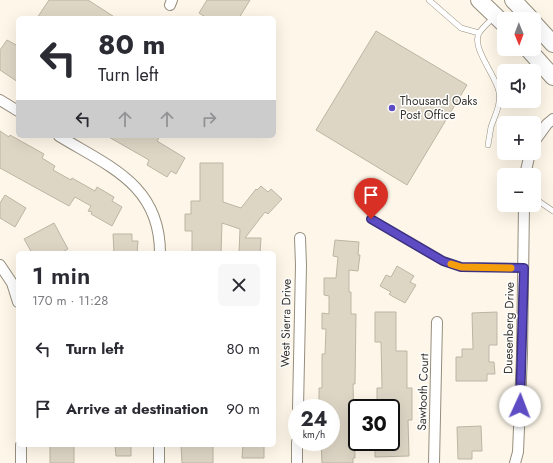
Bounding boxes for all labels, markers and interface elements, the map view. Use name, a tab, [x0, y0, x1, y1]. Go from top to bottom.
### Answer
north arrow	[497, 12, 541, 56]
map controls	[497, 12, 541, 212]
text: 80 m	[98, 24, 165, 65]
icon: left	[32, 32, 84, 84]
text: Turn left	[98, 62, 158, 88]
button: sound	[497, 64, 541, 108]
place label: Thousand Oaks Post Office	[400, 92, 478, 124]
marker: Thousand Oaks Post Office	[387, 103, 397, 113]
icon: left	[72, 108, 94, 130]
icon: ahead	[114, 108, 136, 130]
icon: ahead	[156, 108, 178, 130]
icon: right	[198, 108, 220, 130]
button: +	[497, 116, 541, 160]
button: −	[497, 168, 541, 212]
pin	[354, 178, 388, 219]
icon: arrive	[360, 184, 382, 206]
text: 1 min	[32, 258, 90, 293]
button: close	[218, 264, 260, 306]
street label: West Sierra Drive	[276, 279, 296, 367]
street label: Duesenberg Drive	[499, 282, 519, 374]
text: 170 m · 11:28	[32, 291, 108, 310]
icon: left	[32, 338, 54, 360]
text: Turn left	[66, 338, 124, 360]
text: 80 m	[227, 338, 260, 360]
street label: Sawtooth Court	[413, 353, 433, 431]
position arrow	[499, 385, 541, 427]
icon: arrive	[32, 398, 54, 420]
text: Arrive at destination	[66, 398, 208, 420]
text: 90 m	[226, 398, 260, 420]
speed limit sign: 30	[348, 399, 400, 451]
text: 24	[300, 405, 328, 434]
text: km/h	[303, 427, 325, 442]

